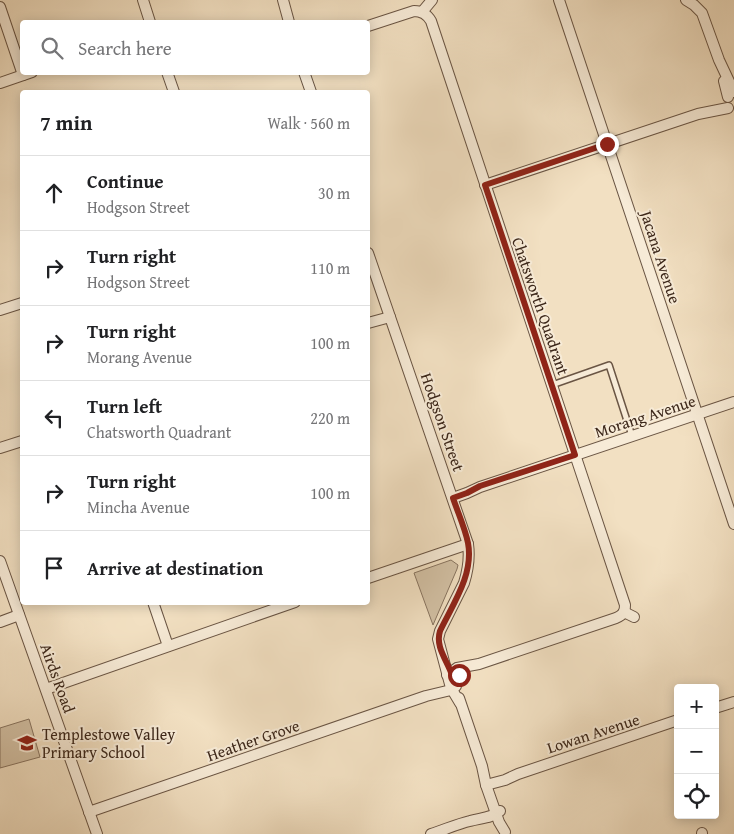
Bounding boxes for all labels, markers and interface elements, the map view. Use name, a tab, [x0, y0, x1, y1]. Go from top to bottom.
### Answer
search box	[20, 20, 370, 75]
icon: search	[38, 34, 66, 62]
text: Search here	[78, 34, 172, 62]
text: 7 min	[40, 107, 92, 138]
text: Walk · 560 m	[267, 111, 350, 135]
route end	[596, 133, 619, 156]
text: Continue	[87, 167, 164, 195]
icon: ahead	[40, 179, 68, 207]
text: 30 m	[318, 181, 350, 205]
text: Hodgson Street	[87, 195, 190, 219]
street label: Jacana Avenue	[634, 206, 687, 307]
street label: Chatsworth Quadrant	[506, 234, 576, 378]
text: Turn right	[87, 242, 176, 270]
icon: right	[40, 254, 68, 282]
text: 110 m	[310, 256, 350, 280]
text: Hodgson Street	[87, 270, 190, 294]
text: Turn right	[87, 317, 176, 345]
icon: right	[40, 329, 68, 357]
text: 100 m	[310, 331, 350, 355]
text: Morang Avenue	[87, 345, 192, 369]
street label: Hodgson Street	[415, 370, 471, 475]
street label: Morang Avenue	[591, 388, 699, 444]
text: Turn left	[87, 392, 162, 420]
icon: left	[40, 404, 68, 432]
text: 220 m	[310, 406, 350, 430]
text: Chatsworth Quadrant	[87, 420, 231, 444]
text: Turn right	[87, 467, 176, 495]
icon: right	[40, 479, 68, 507]
text: 100 m	[310, 481, 350, 505]
text: Mincha Avenue	[87, 495, 190, 519]
icon: arrive	[40, 554, 68, 582]
text: Arrive at destination	[87, 554, 263, 582]
street label: Airds Road	[34, 640, 82, 717]
route start	[448, 664, 471, 687]
map controls	[674, 684, 719, 819]
button: +	[674, 684, 719, 729]
street label: Lowan Avenue	[544, 707, 642, 759]
street label: Heather Grove	[203, 713, 303, 767]
place label: Templestowe Valley Primary School	[42, 722, 175, 764]
button: −	[674, 729, 719, 774]
school or university icon: Templestowe Valley Primary School	[16, 732, 38, 754]
button: locate	[674, 774, 719, 819]

